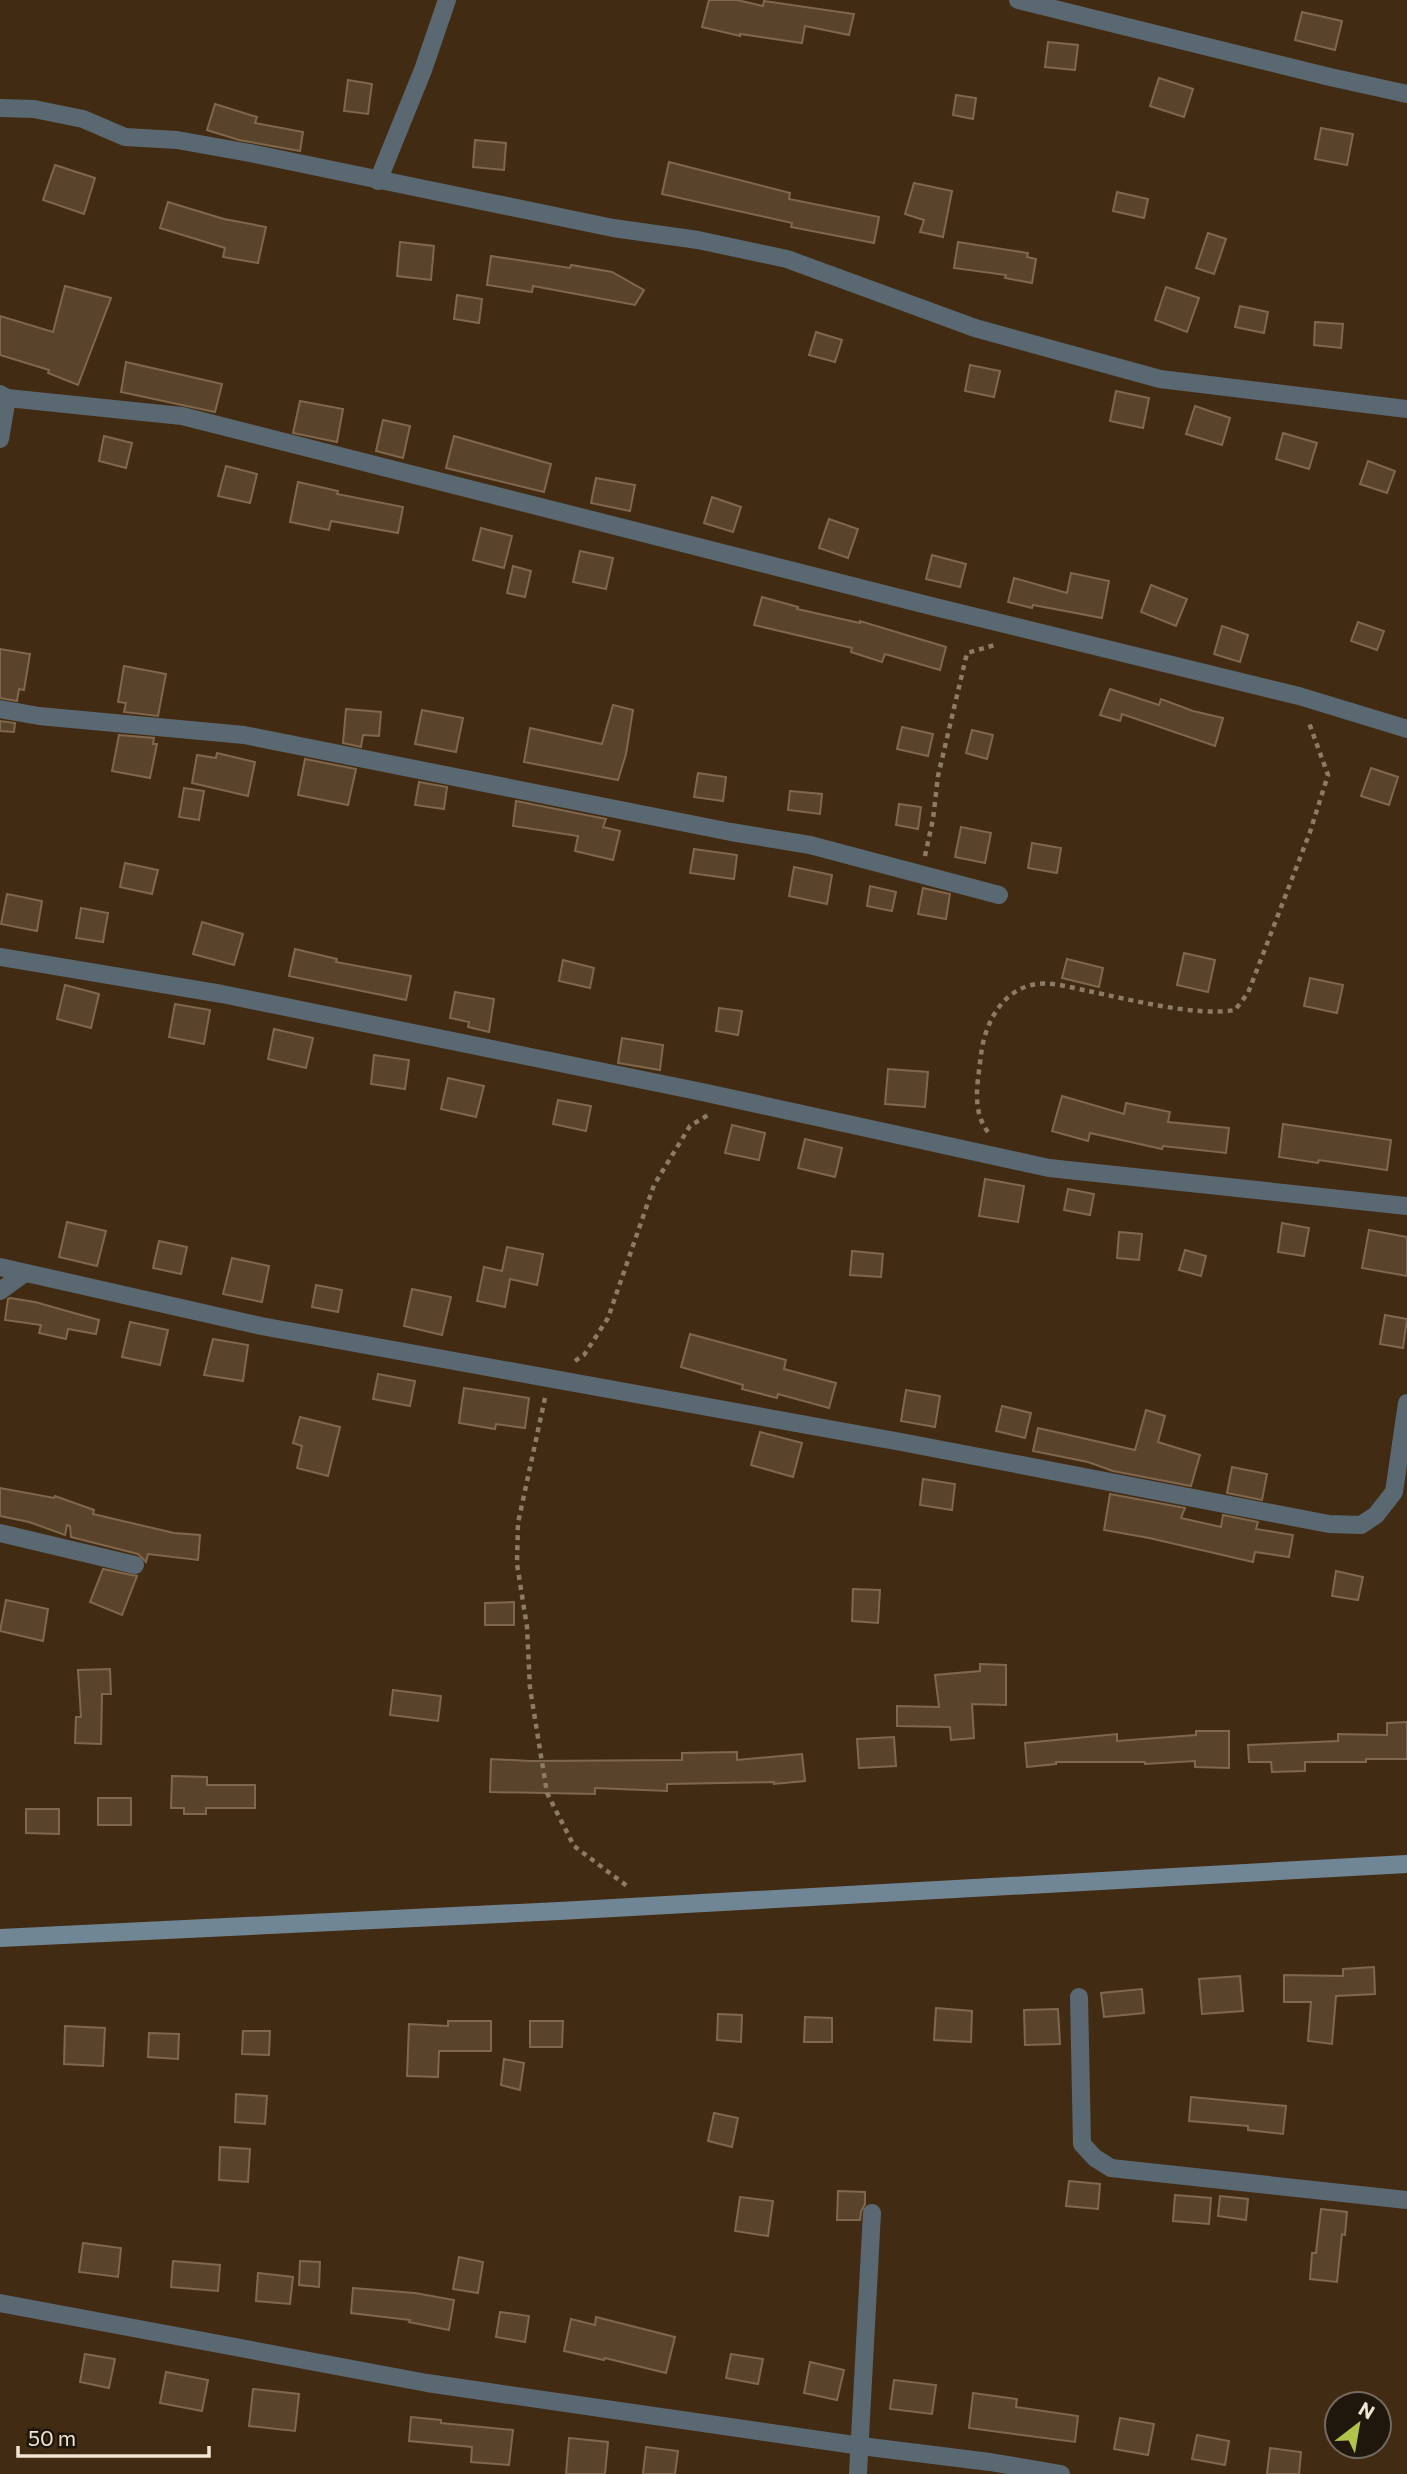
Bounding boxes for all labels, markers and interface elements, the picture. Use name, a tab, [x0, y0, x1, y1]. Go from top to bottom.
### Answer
north arrow	[1323, 2390, 1393, 2460]
text: N	[1355, 2396, 1379, 2424]
scale bar	[18, 2414, 208, 2458]
text: 50 m	[28, 2425, 76, 2450]

